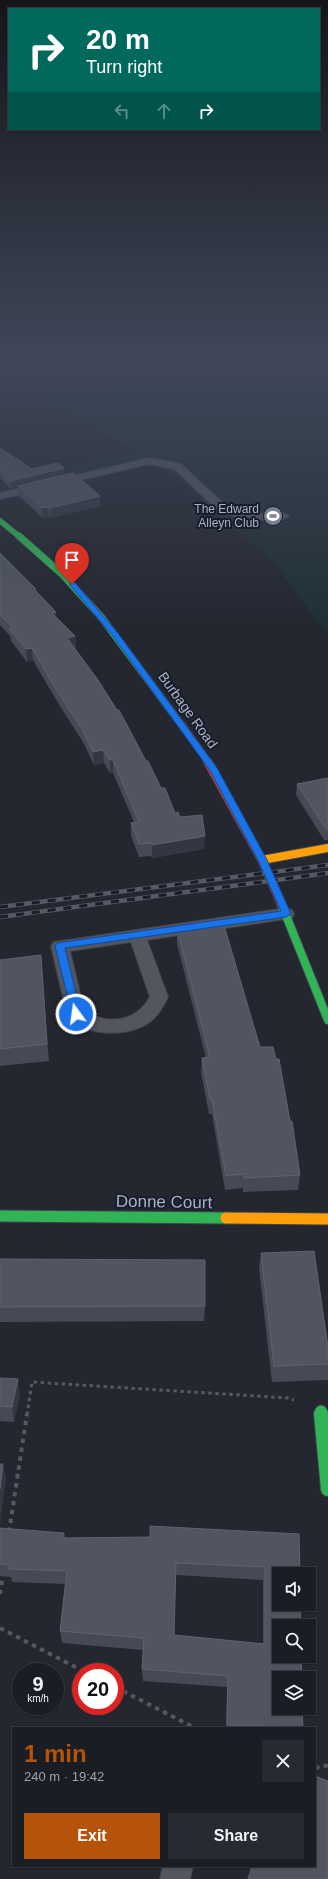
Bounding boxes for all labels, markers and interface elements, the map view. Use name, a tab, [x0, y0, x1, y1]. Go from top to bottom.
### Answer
icon: right	[20, 24, 72, 76]
text: 20 m	[86, 24, 150, 55]
text: Turn right	[86, 57, 162, 77]
icon: left	[111, 100, 133, 122]
icon: ahead	[153, 100, 175, 122]
icon: right	[195, 100, 217, 122]
place label: The Edward Alleyn Club	[194, 502, 259, 530]
sports icon: The Edward Alleyn Club	[262, 505, 284, 527]
pin	[55, 543, 89, 584]
icon: arrive	[61, 549, 83, 571]
street label: Burbage Road	[155, 669, 221, 751]
position arrow	[55, 993, 97, 1035]
street label: Donne Court	[116, 1192, 213, 1212]
map controls	[272, 1567, 316, 1715]
button: sound	[272, 1567, 316, 1611]
button: search	[272, 1619, 316, 1663]
speed limit sign: 20	[72, 1663, 124, 1715]
button: layers	[272, 1671, 316, 1715]
text: 9	[32, 1673, 44, 1695]
text: km/h	[27, 1693, 49, 1704]
text: 1 min	[24, 1740, 87, 1767]
button: close	[262, 1740, 304, 1782]
text: 240 m · 19:42	[24, 1769, 104, 1784]
button: Exit	[24, 1813, 160, 1859]
button: Share	[168, 1813, 304, 1859]

